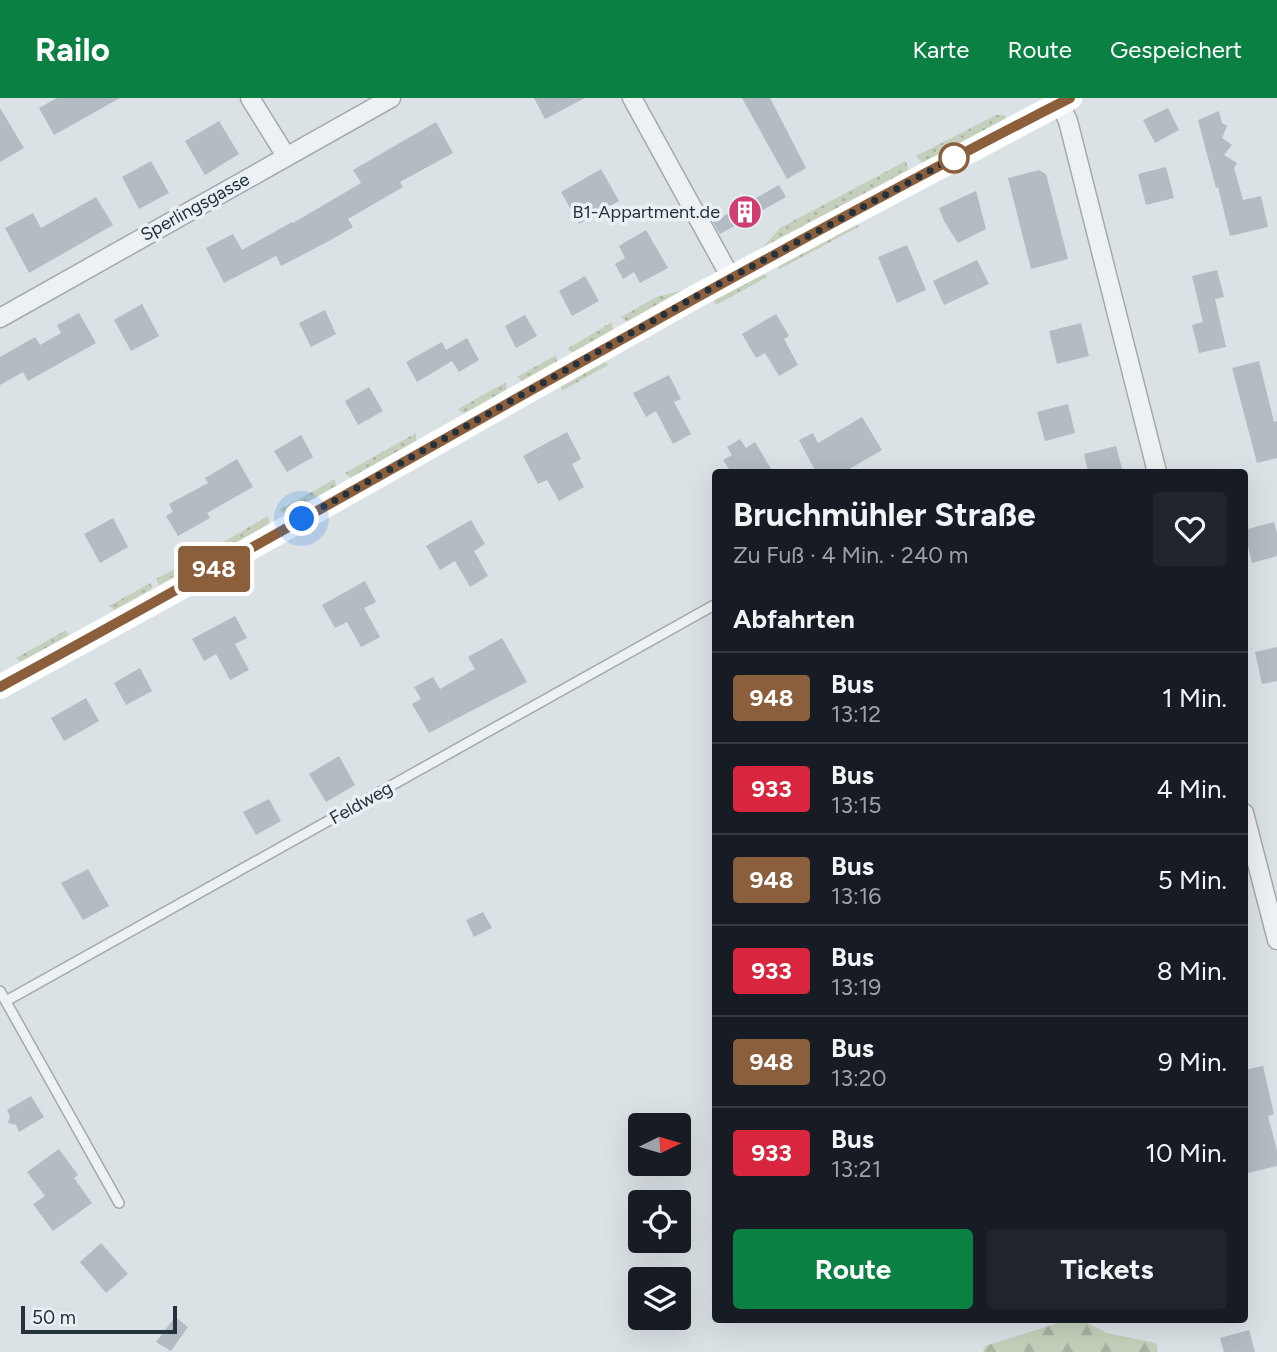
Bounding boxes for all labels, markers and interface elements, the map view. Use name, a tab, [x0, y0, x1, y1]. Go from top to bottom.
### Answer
text: Railo	[35, 30, 110, 69]
text: Karte	[913, 35, 969, 64]
text: Route	[1007, 35, 1072, 64]
text: Gespeichert	[1110, 35, 1242, 64]
unlabelled marker	[939, 143, 969, 173]
street label: Sperlingsgasse	[137, 168, 253, 246]
building icon: B1-Appartment.de	[726, 193, 764, 231]
place label: B1-Appartment.de	[572, 201, 720, 223]
button: heart	[1153, 492, 1227, 566]
text: Bruchmühler Straße	[733, 495, 1035, 534]
your location	[284, 501, 319, 536]
text: Zu Fuß · 4 Min. · 240 m	[733, 541, 968, 569]
line badge: 948	[174, 546, 254, 592]
text: 948	[192, 554, 236, 583]
text: Abfahrten	[733, 603, 855, 635]
text: Bus	[831, 668, 874, 700]
text: 1 Min.	[1162, 682, 1227, 714]
text: 948	[750, 683, 793, 712]
text: 13:12	[831, 700, 881, 728]
text: Bus	[831, 759, 874, 791]
text: 4 Min.	[1156, 773, 1227, 805]
text: 933	[751, 774, 792, 803]
street label: Feldweg	[326, 777, 396, 829]
text: 13:15	[831, 791, 882, 819]
text: Bus	[831, 850, 874, 882]
text: 5 Min.	[1158, 864, 1227, 896]
text: 948	[750, 865, 793, 894]
text: 13:16	[831, 882, 881, 910]
text: Bus	[831, 941, 874, 973]
text: 8 Min.	[1157, 955, 1227, 987]
text: 933	[751, 956, 792, 985]
text: 13:19	[831, 973, 881, 1001]
text: Bus	[831, 1032, 874, 1064]
text: 9 Min.	[1158, 1046, 1227, 1078]
text: 948	[750, 1047, 793, 1076]
text: 13:20	[831, 1064, 886, 1092]
north arrow	[628, 1113, 691, 1176]
map controls	[628, 1113, 691, 1330]
text: Bus	[831, 1123, 874, 1155]
text: 10 Min.	[1145, 1137, 1227, 1169]
text: 933	[751, 1138, 792, 1167]
text: 13:21	[831, 1155, 881, 1183]
button: locate	[628, 1190, 691, 1253]
button: Route	[733, 1229, 973, 1309]
button: Tickets	[987, 1229, 1227, 1309]
button: layers	[628, 1267, 691, 1330]
scale bar	[21, 1303, 177, 1335]
text: 50 m	[32, 1306, 76, 1329]

